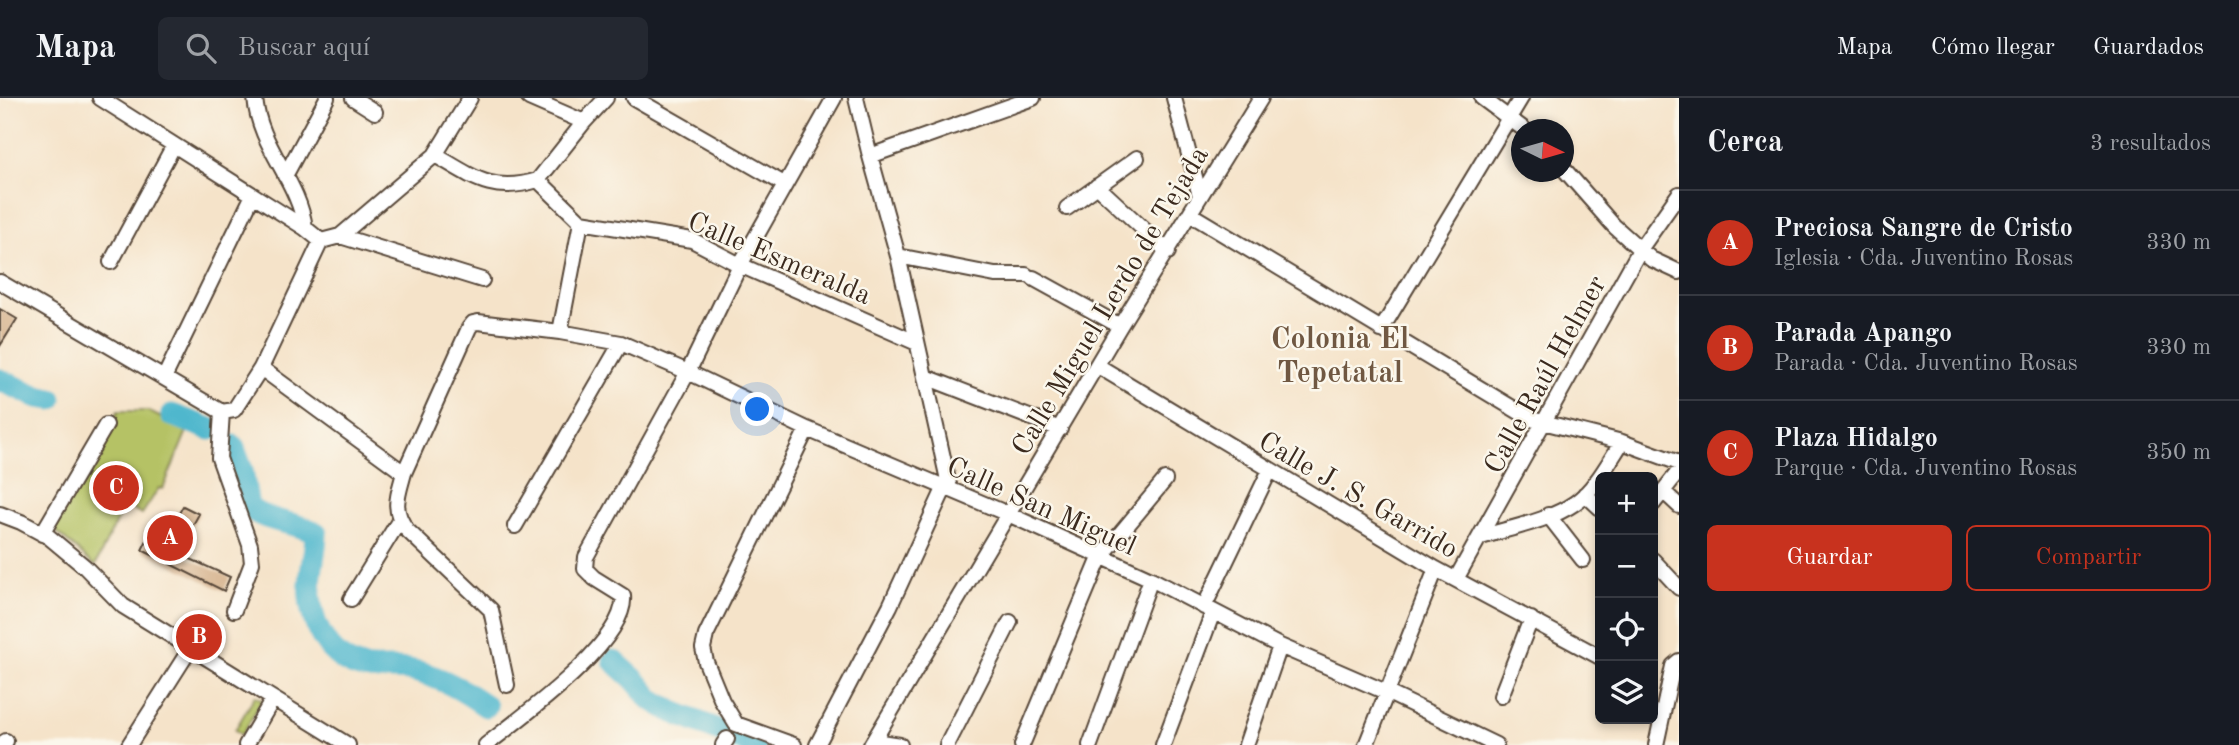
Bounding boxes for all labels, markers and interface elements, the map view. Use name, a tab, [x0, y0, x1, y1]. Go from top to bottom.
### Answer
search box	[158, 17, 648, 80]
icon: search	[182, 29, 220, 67]
text: Mapa	[35, 32, 116, 65]
text: Buscar aquí	[238, 35, 370, 61]
text: Mapa	[1836, 36, 1893, 60]
text: Cómo llegar	[1931, 36, 2055, 60]
text: Guardados	[2093, 36, 2204, 60]
north arrow	[1511, 119, 1574, 182]
text: Cerca	[1707, 128, 1783, 158]
text: 3 resultados	[2090, 132, 2211, 155]
street label: Calle Miguel Lerdo de Tejada	[1008, 142, 1215, 461]
street label: Calle Esmeralda	[683, 209, 875, 311]
text: Preciosa Sangre de Cristo	[1774, 216, 2073, 242]
text: A	[1721, 231, 1739, 254]
text: 330 m	[2146, 231, 2211, 254]
text: Iglesia · Cda. Juventino Rosas	[1774, 247, 2073, 270]
street label: Calle Raúl Helmer	[1481, 272, 1613, 479]
text: Parada Apango	[1774, 321, 1952, 347]
district label: Colonia El Tepetatal	[1271, 325, 1409, 389]
text: B	[1722, 336, 1738, 359]
text: 330 m	[2146, 336, 2211, 359]
text: Parada · Cda. Juventino Rosas	[1774, 352, 2078, 375]
your location	[740, 392, 774, 426]
text: Plaza Hidalgo	[1774, 426, 1938, 452]
street label: Calle J. S. Garrido	[1253, 428, 1462, 565]
text: C	[1722, 441, 1738, 464]
text: 350 m	[2146, 441, 2211, 464]
street label: Calle San Miguel	[942, 453, 1140, 562]
text: Parque · Cda. Juventino Rosas	[1774, 457, 2077, 480]
pin: C	[93, 462, 139, 514]
map controls	[1595, 472, 1658, 724]
button: +	[1595, 472, 1658, 535]
pin: A	[147, 512, 193, 564]
button: Guardar	[1707, 525, 1952, 591]
button: Compartir	[1966, 525, 2211, 591]
button: −	[1595, 535, 1658, 598]
button: locate	[1595, 598, 1658, 661]
pin: B	[176, 611, 222, 663]
button: layers	[1595, 661, 1658, 724]

